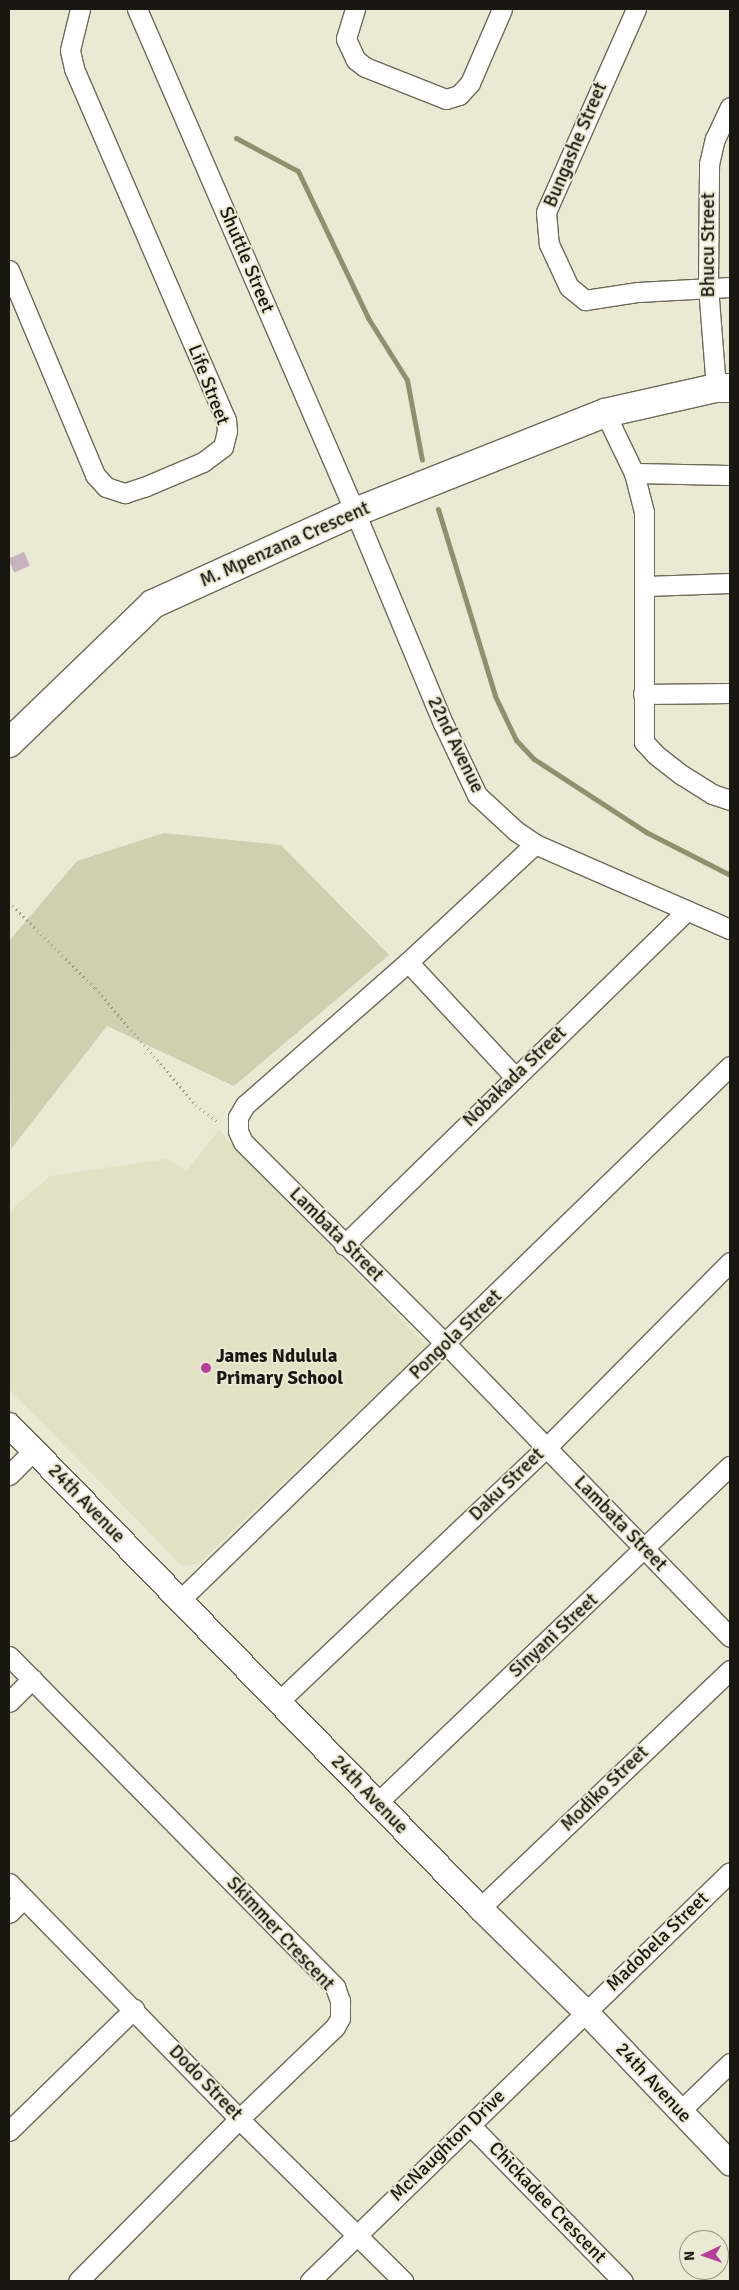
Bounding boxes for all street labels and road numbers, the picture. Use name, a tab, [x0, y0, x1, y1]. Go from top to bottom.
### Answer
street label: Bungashe Street	[539, 79, 613, 211]
street label: Bhucu Street	[698, 192, 720, 298]
street label: Shuttle Street	[213, 203, 279, 317]
street label: Life Street	[182, 342, 234, 428]
street label: M. Mpenzana Crescent	[197, 497, 373, 593]
street label: 22nd Avenue	[422, 693, 488, 797]
street label: Nobakada Street	[459, 1022, 571, 1132]
street label: Lambata Street	[284, 1183, 388, 1287]
street label: Pongola Street	[405, 1285, 507, 1385]
street label: Daku Street	[465, 1444, 549, 1526]
street label: 24th Avenue	[43, 1460, 129, 1548]
street label: Lambata Street	[569, 1472, 671, 1576]
street label: Sinyani Street	[505, 1589, 603, 1683]
street label: Modiko Street	[556, 1742, 654, 1836]
street label: 24th Avenue	[326, 1751, 412, 1839]
street label: Skimmer Crescent	[221, 1872, 339, 1996]
street label: Madobela Street	[602, 1887, 714, 1997]
street label: 24th Avenue	[610, 2038, 696, 2128]
street label: Dodo Street	[164, 2041, 246, 2125]
street label: McNaughton Drive	[386, 2085, 510, 2207]
street label: Chickadee Crescent	[483, 2138, 611, 2268]

